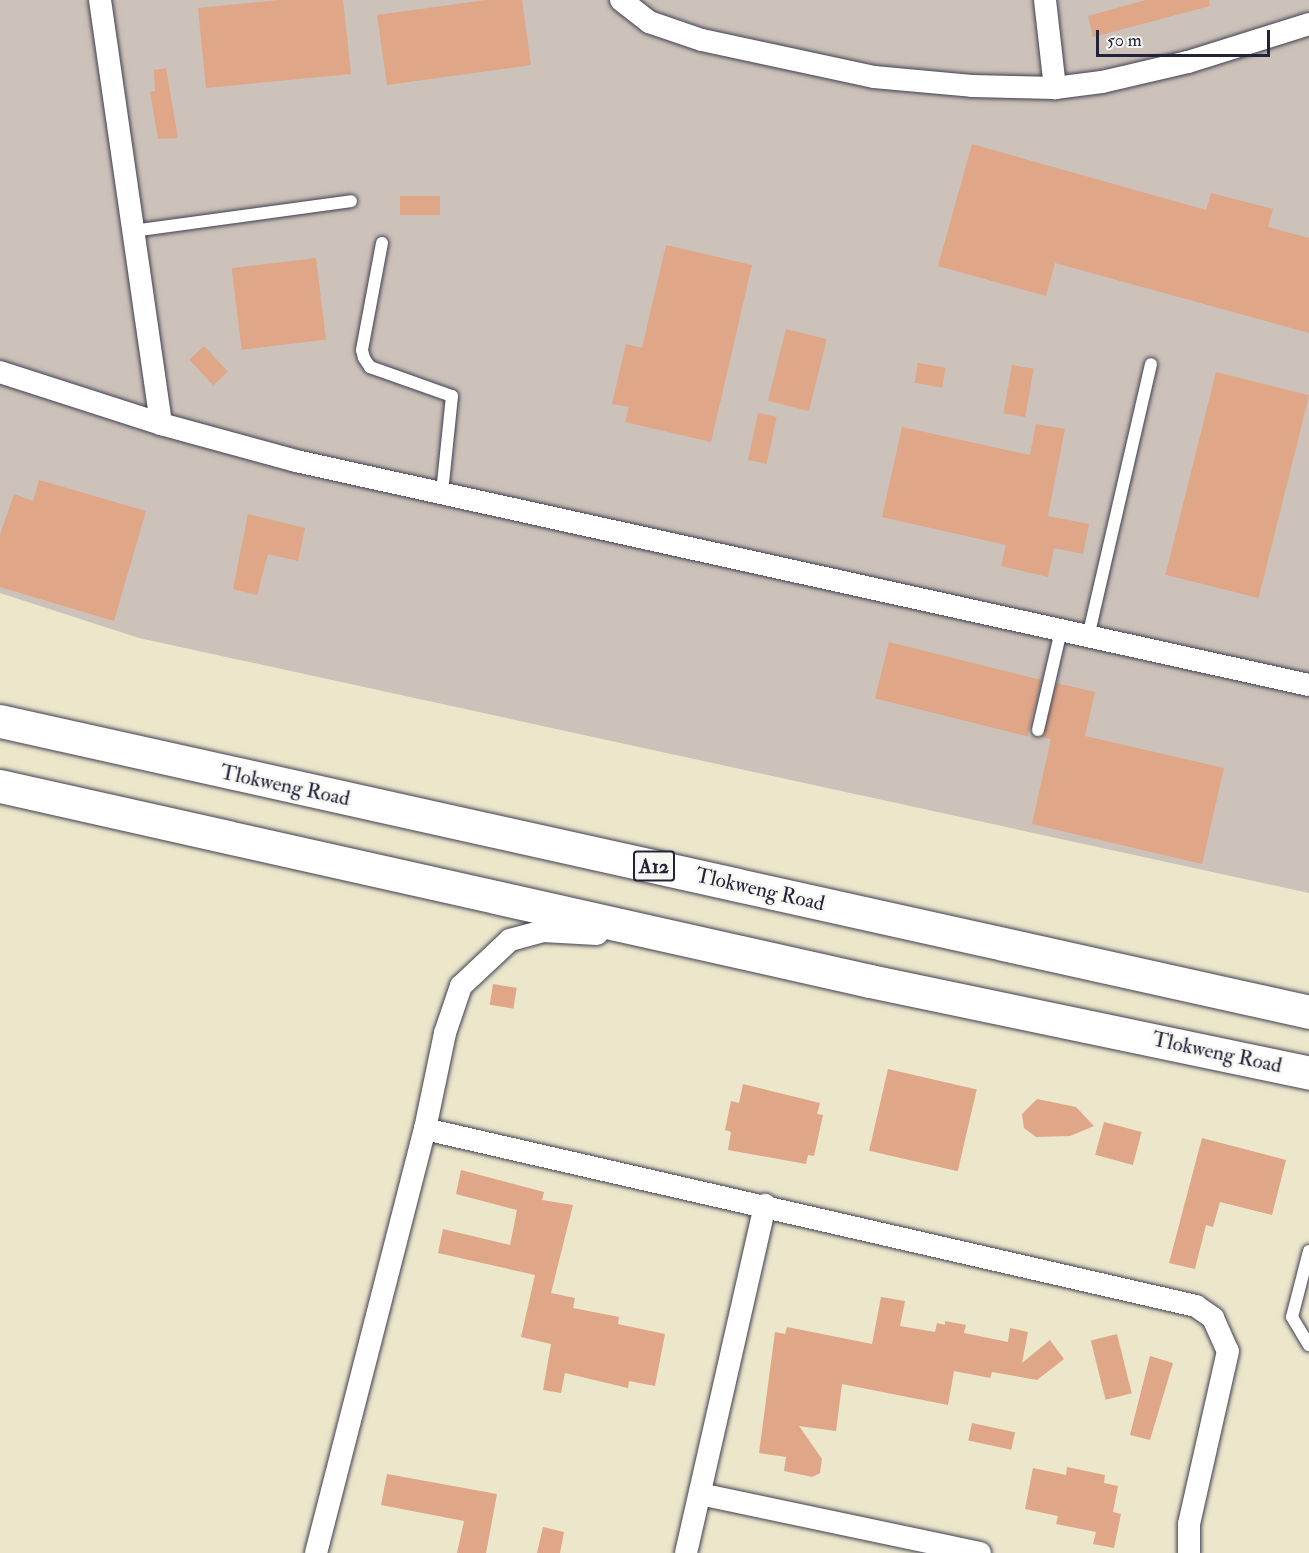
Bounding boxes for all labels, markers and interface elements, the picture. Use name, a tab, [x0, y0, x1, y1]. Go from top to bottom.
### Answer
scale bar	[1099, 18, 1273, 56]
text: 50 m	[1107, 29, 1142, 52]
street label: Tlokweng Road	[218, 760, 352, 812]
road number: A12	[633, 849, 675, 883]
street label: Tlokweng Road	[693, 863, 827, 917]
street label: Tlokweng Road	[1150, 1027, 1284, 1079]

